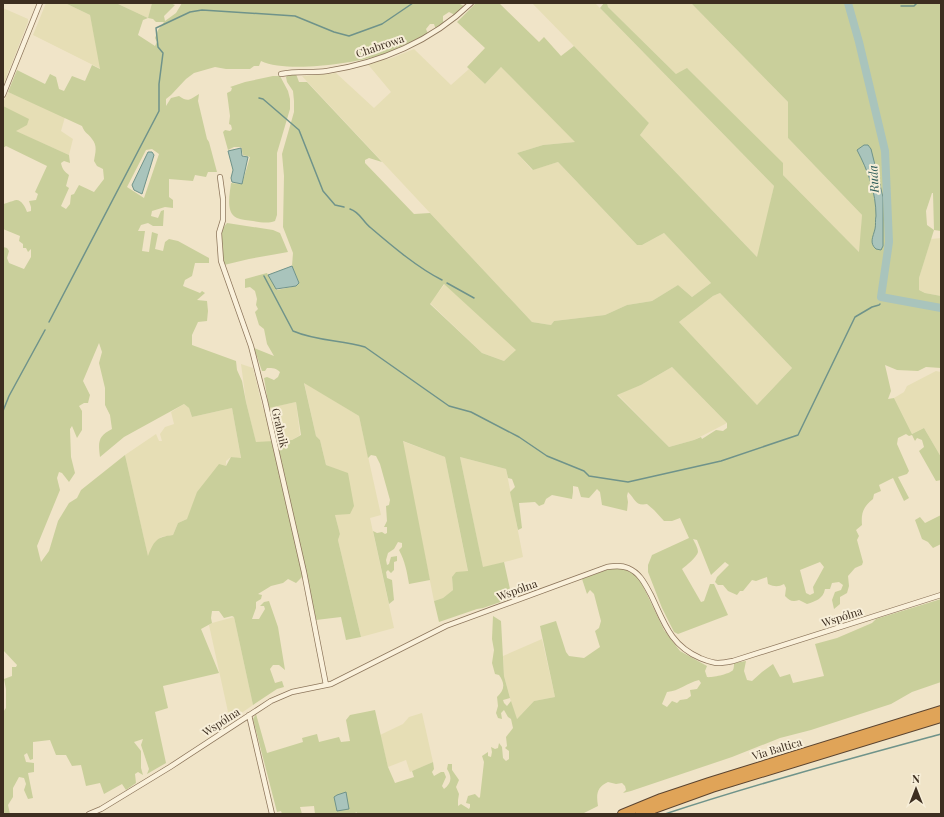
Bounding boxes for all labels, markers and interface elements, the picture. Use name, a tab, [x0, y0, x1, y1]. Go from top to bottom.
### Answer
street label: Chabrowa	[354, 30, 407, 61]
water label: Ruda	[864, 165, 882, 194]
street label: Grabnik	[269, 407, 292, 449]
street label: Wspólna	[494, 575, 540, 604]
street label: Wspólna	[819, 603, 865, 630]
street label: Wspólna	[198, 704, 243, 740]
street label: Via Baltica	[749, 734, 804, 763]
north arrow	[896, 769, 936, 809]
text: N	[912, 771, 920, 786]

